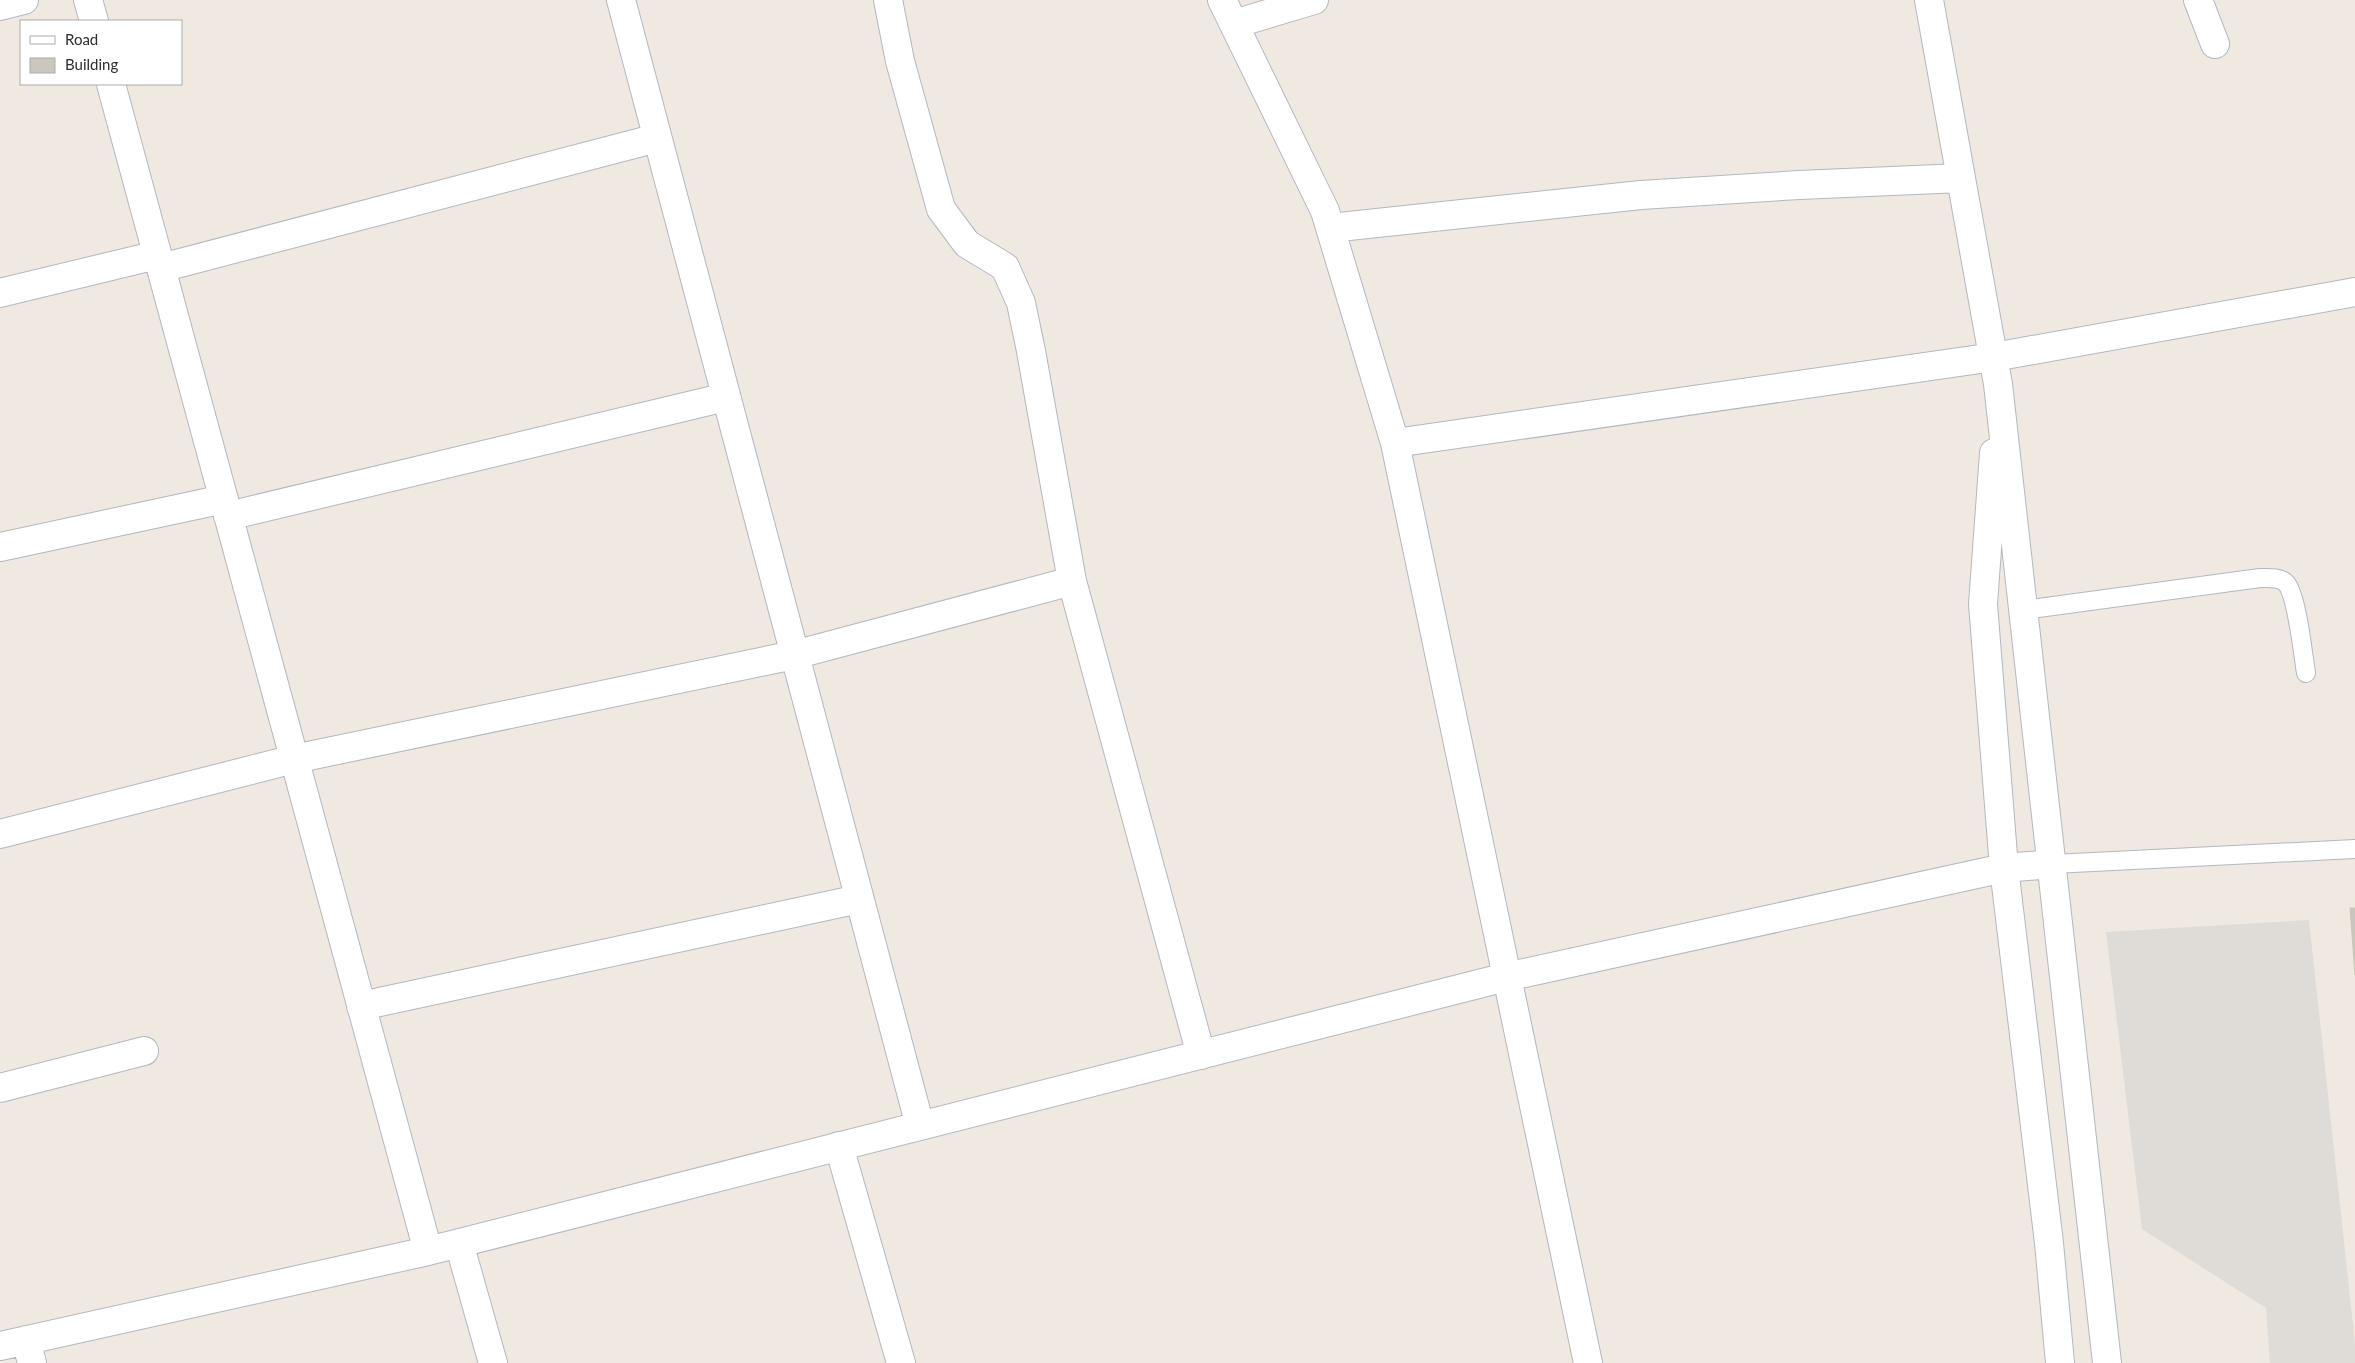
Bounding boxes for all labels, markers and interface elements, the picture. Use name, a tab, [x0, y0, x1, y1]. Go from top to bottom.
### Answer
legend	[20, 20, 182, 85]
text: Road	[65, 30, 98, 48]
text: Building	[65, 55, 118, 73]

